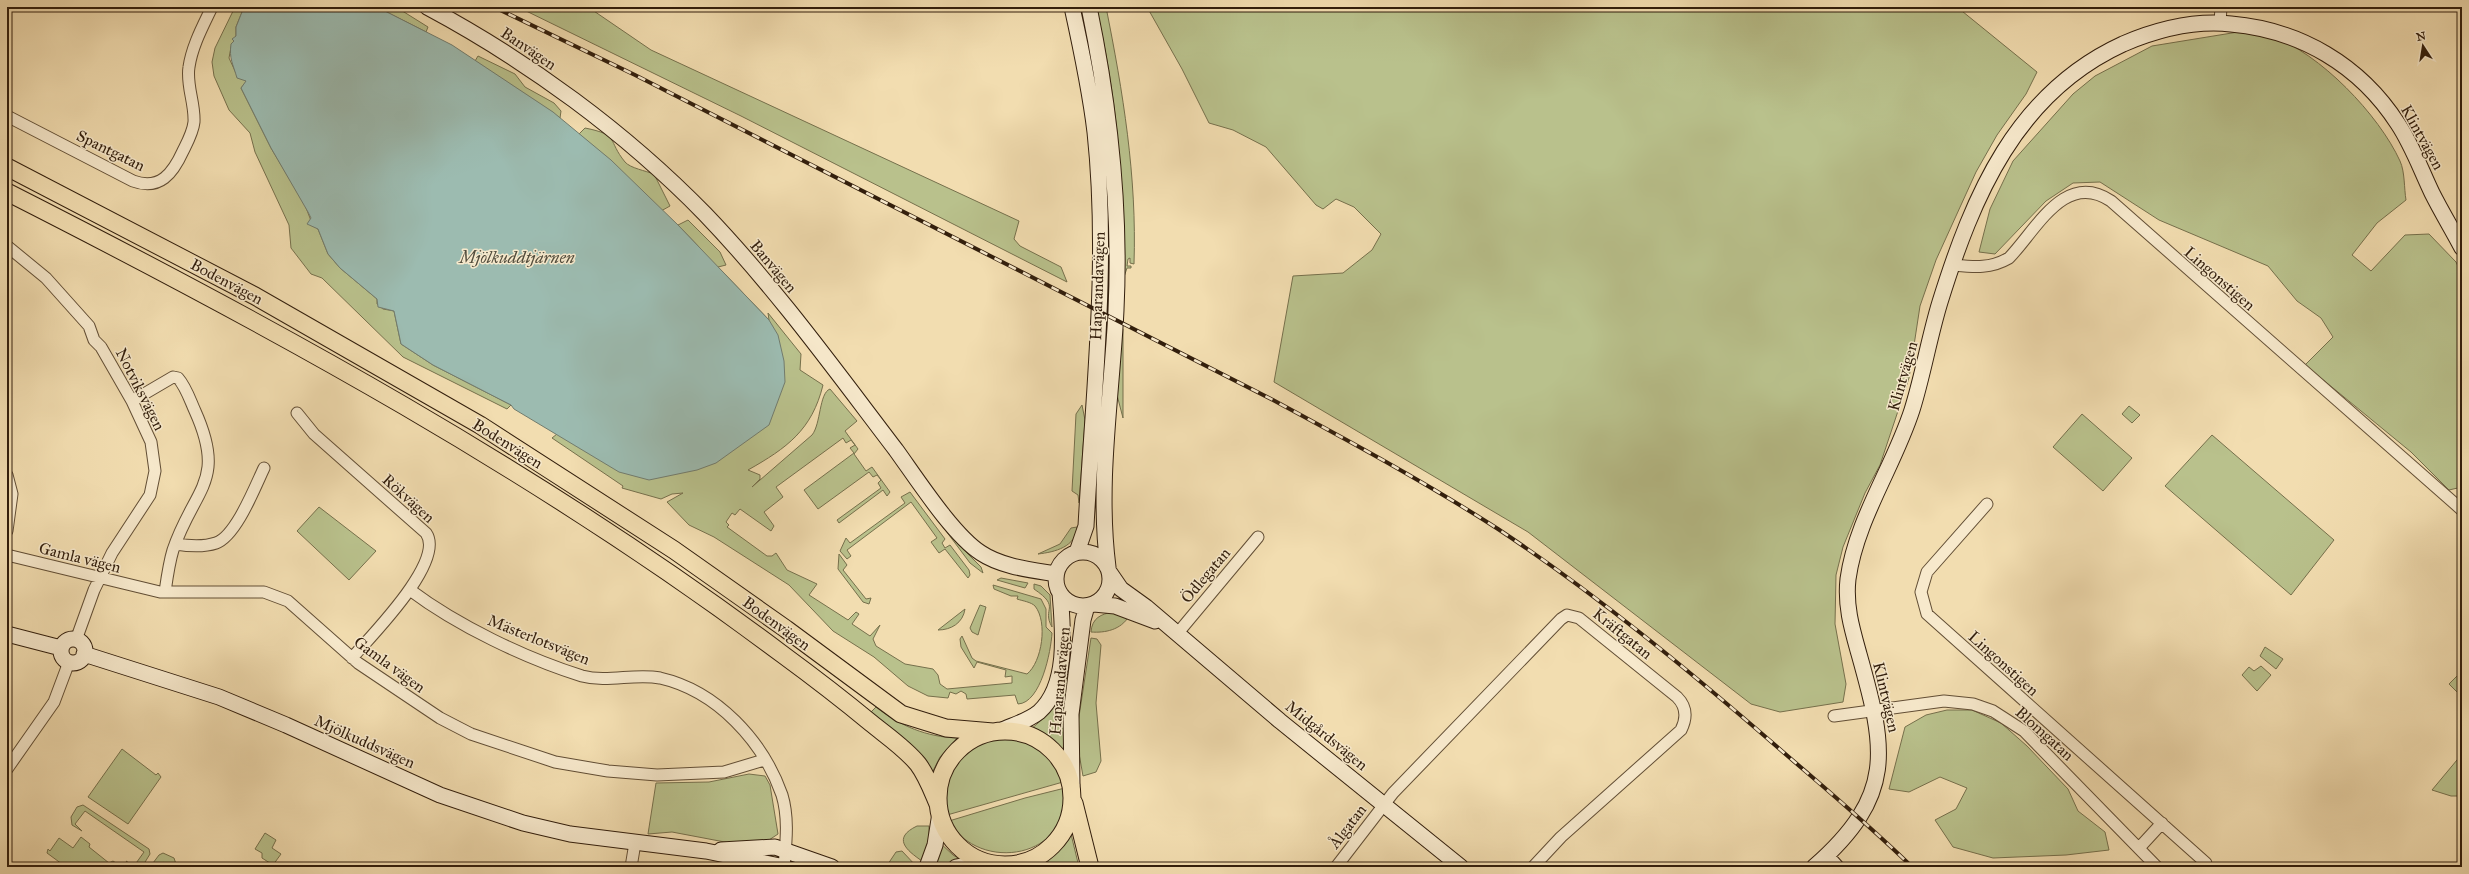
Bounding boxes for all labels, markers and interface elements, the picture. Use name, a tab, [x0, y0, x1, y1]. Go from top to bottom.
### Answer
street label: Banvägen	[497, 23, 560, 75]
north arrow	[2403, 26, 2443, 66]
text: N	[2415, 29, 2428, 44]
street label: Klintvägen	[2396, 101, 2448, 174]
street label: Spantgatan	[73, 126, 148, 176]
street label: Haparandavägen	[1086, 231, 1110, 341]
street label: Banvägen	[745, 236, 801, 297]
street label: Lingonstigen	[2180, 242, 2259, 315]
water label: Mjölkuddtjärnen	[457, 247, 575, 268]
street label: Bodenvägen	[187, 254, 266, 309]
street label: Klintvägen	[1883, 339, 1923, 413]
street label: Notviksvägen	[111, 345, 170, 434]
street label: Bodenvägen	[469, 414, 547, 473]
street label: Rökvägen	[378, 470, 439, 528]
street label: Gamla vägen	[37, 538, 123, 578]
street label: Ödlegatan	[1176, 543, 1235, 608]
street label: Bodenvägen	[739, 592, 815, 655]
street label: Kräftgatan	[1589, 604, 1656, 664]
street label: Mästerlotsvägen	[485, 610, 593, 670]
street label: Haparandavägen	[1045, 626, 1075, 736]
street label: Lingonstigen	[1964, 627, 2043, 701]
street label: Gamla vägen	[350, 632, 429, 698]
street label: Klintvägen	[1868, 660, 1904, 735]
street label: Midgårdsvägen	[1281, 697, 1372, 775]
street label: Blomgatan	[2011, 702, 2078, 765]
street label: Mjölkuddsvägen	[311, 711, 418, 773]
street label: Ålgatan	[1323, 800, 1371, 854]

